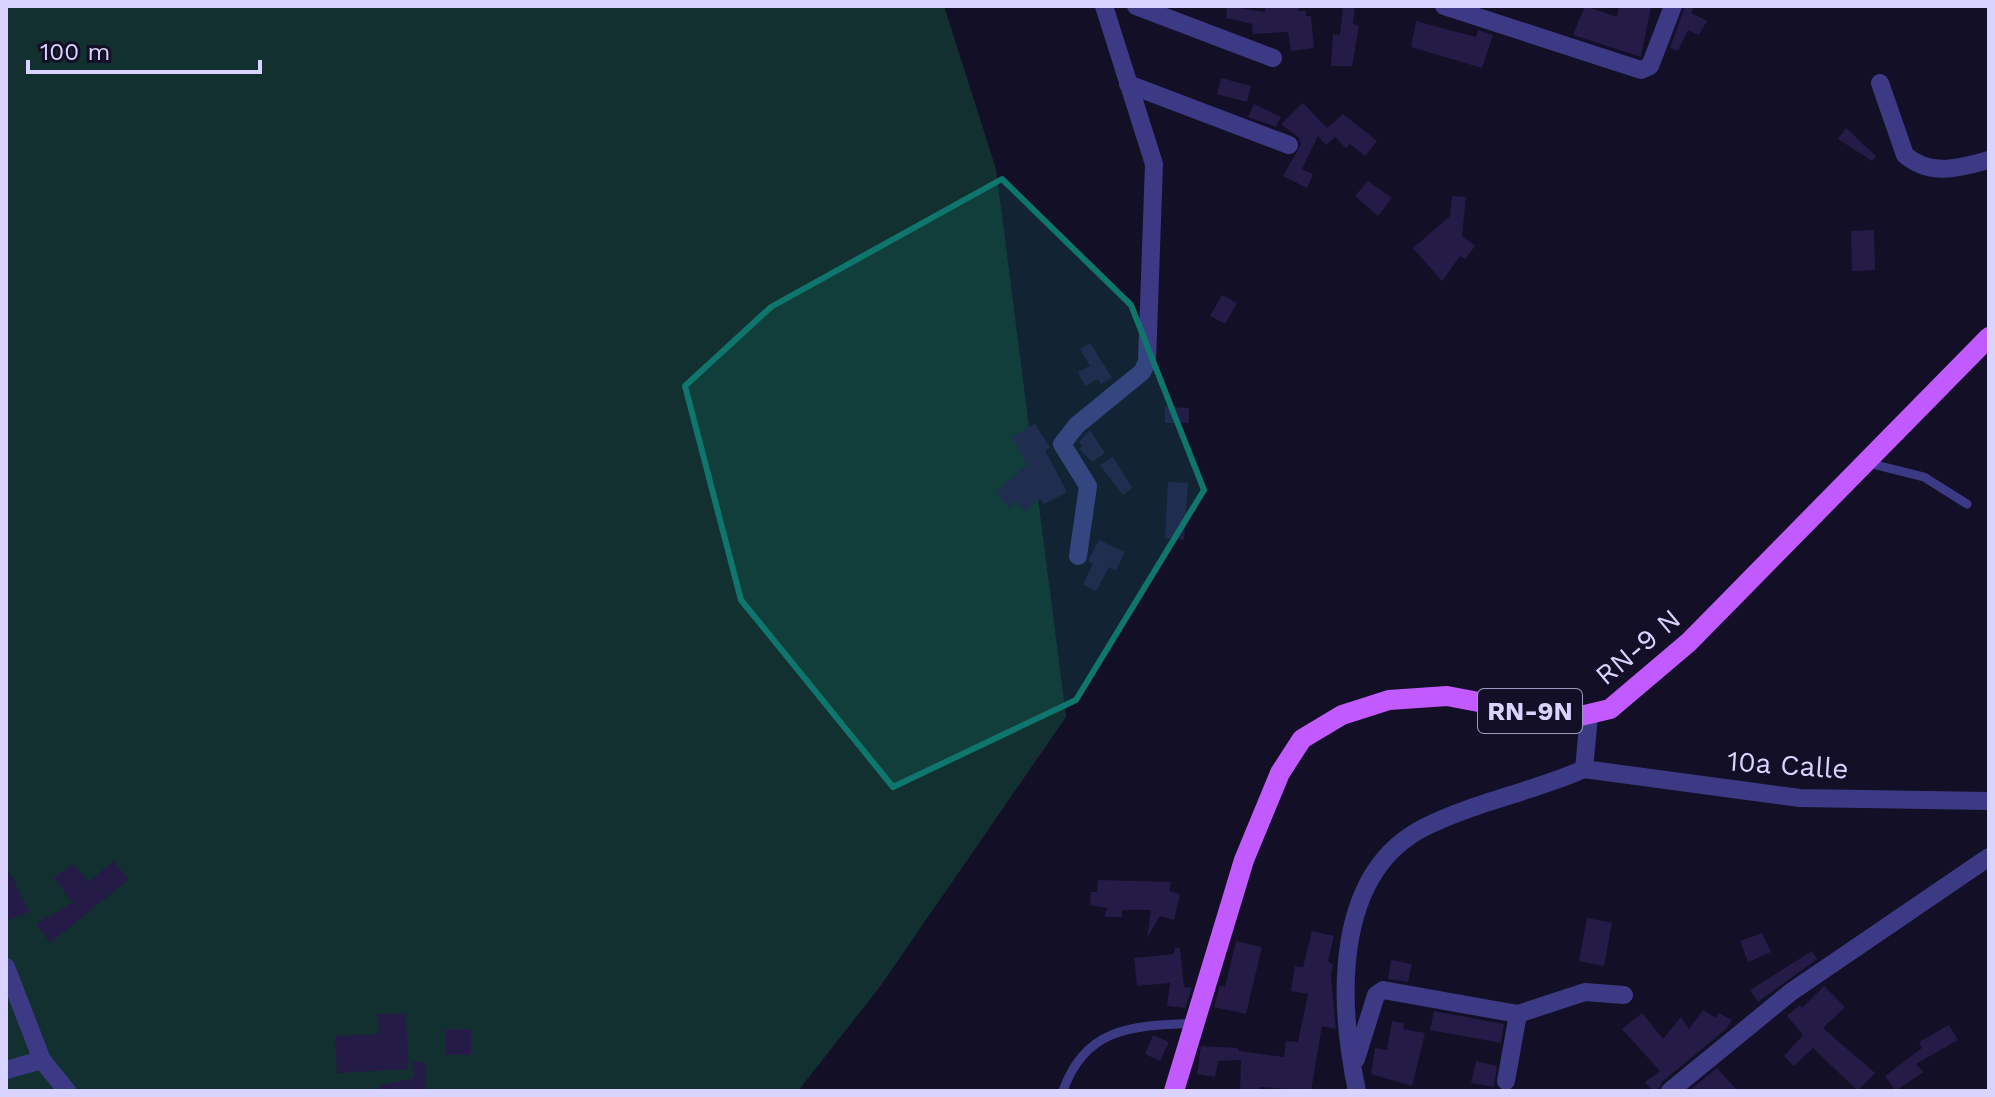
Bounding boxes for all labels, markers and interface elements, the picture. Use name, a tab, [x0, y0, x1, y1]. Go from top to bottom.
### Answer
scale bar	[28, 24, 260, 74]
text: 100 m	[40, 38, 110, 66]
street label: RN-9 N	[1589, 602, 1687, 692]
road number: RN-9N	[1478, 689, 1582, 733]
street label: 10a Calle	[1726, 744, 1850, 786]

